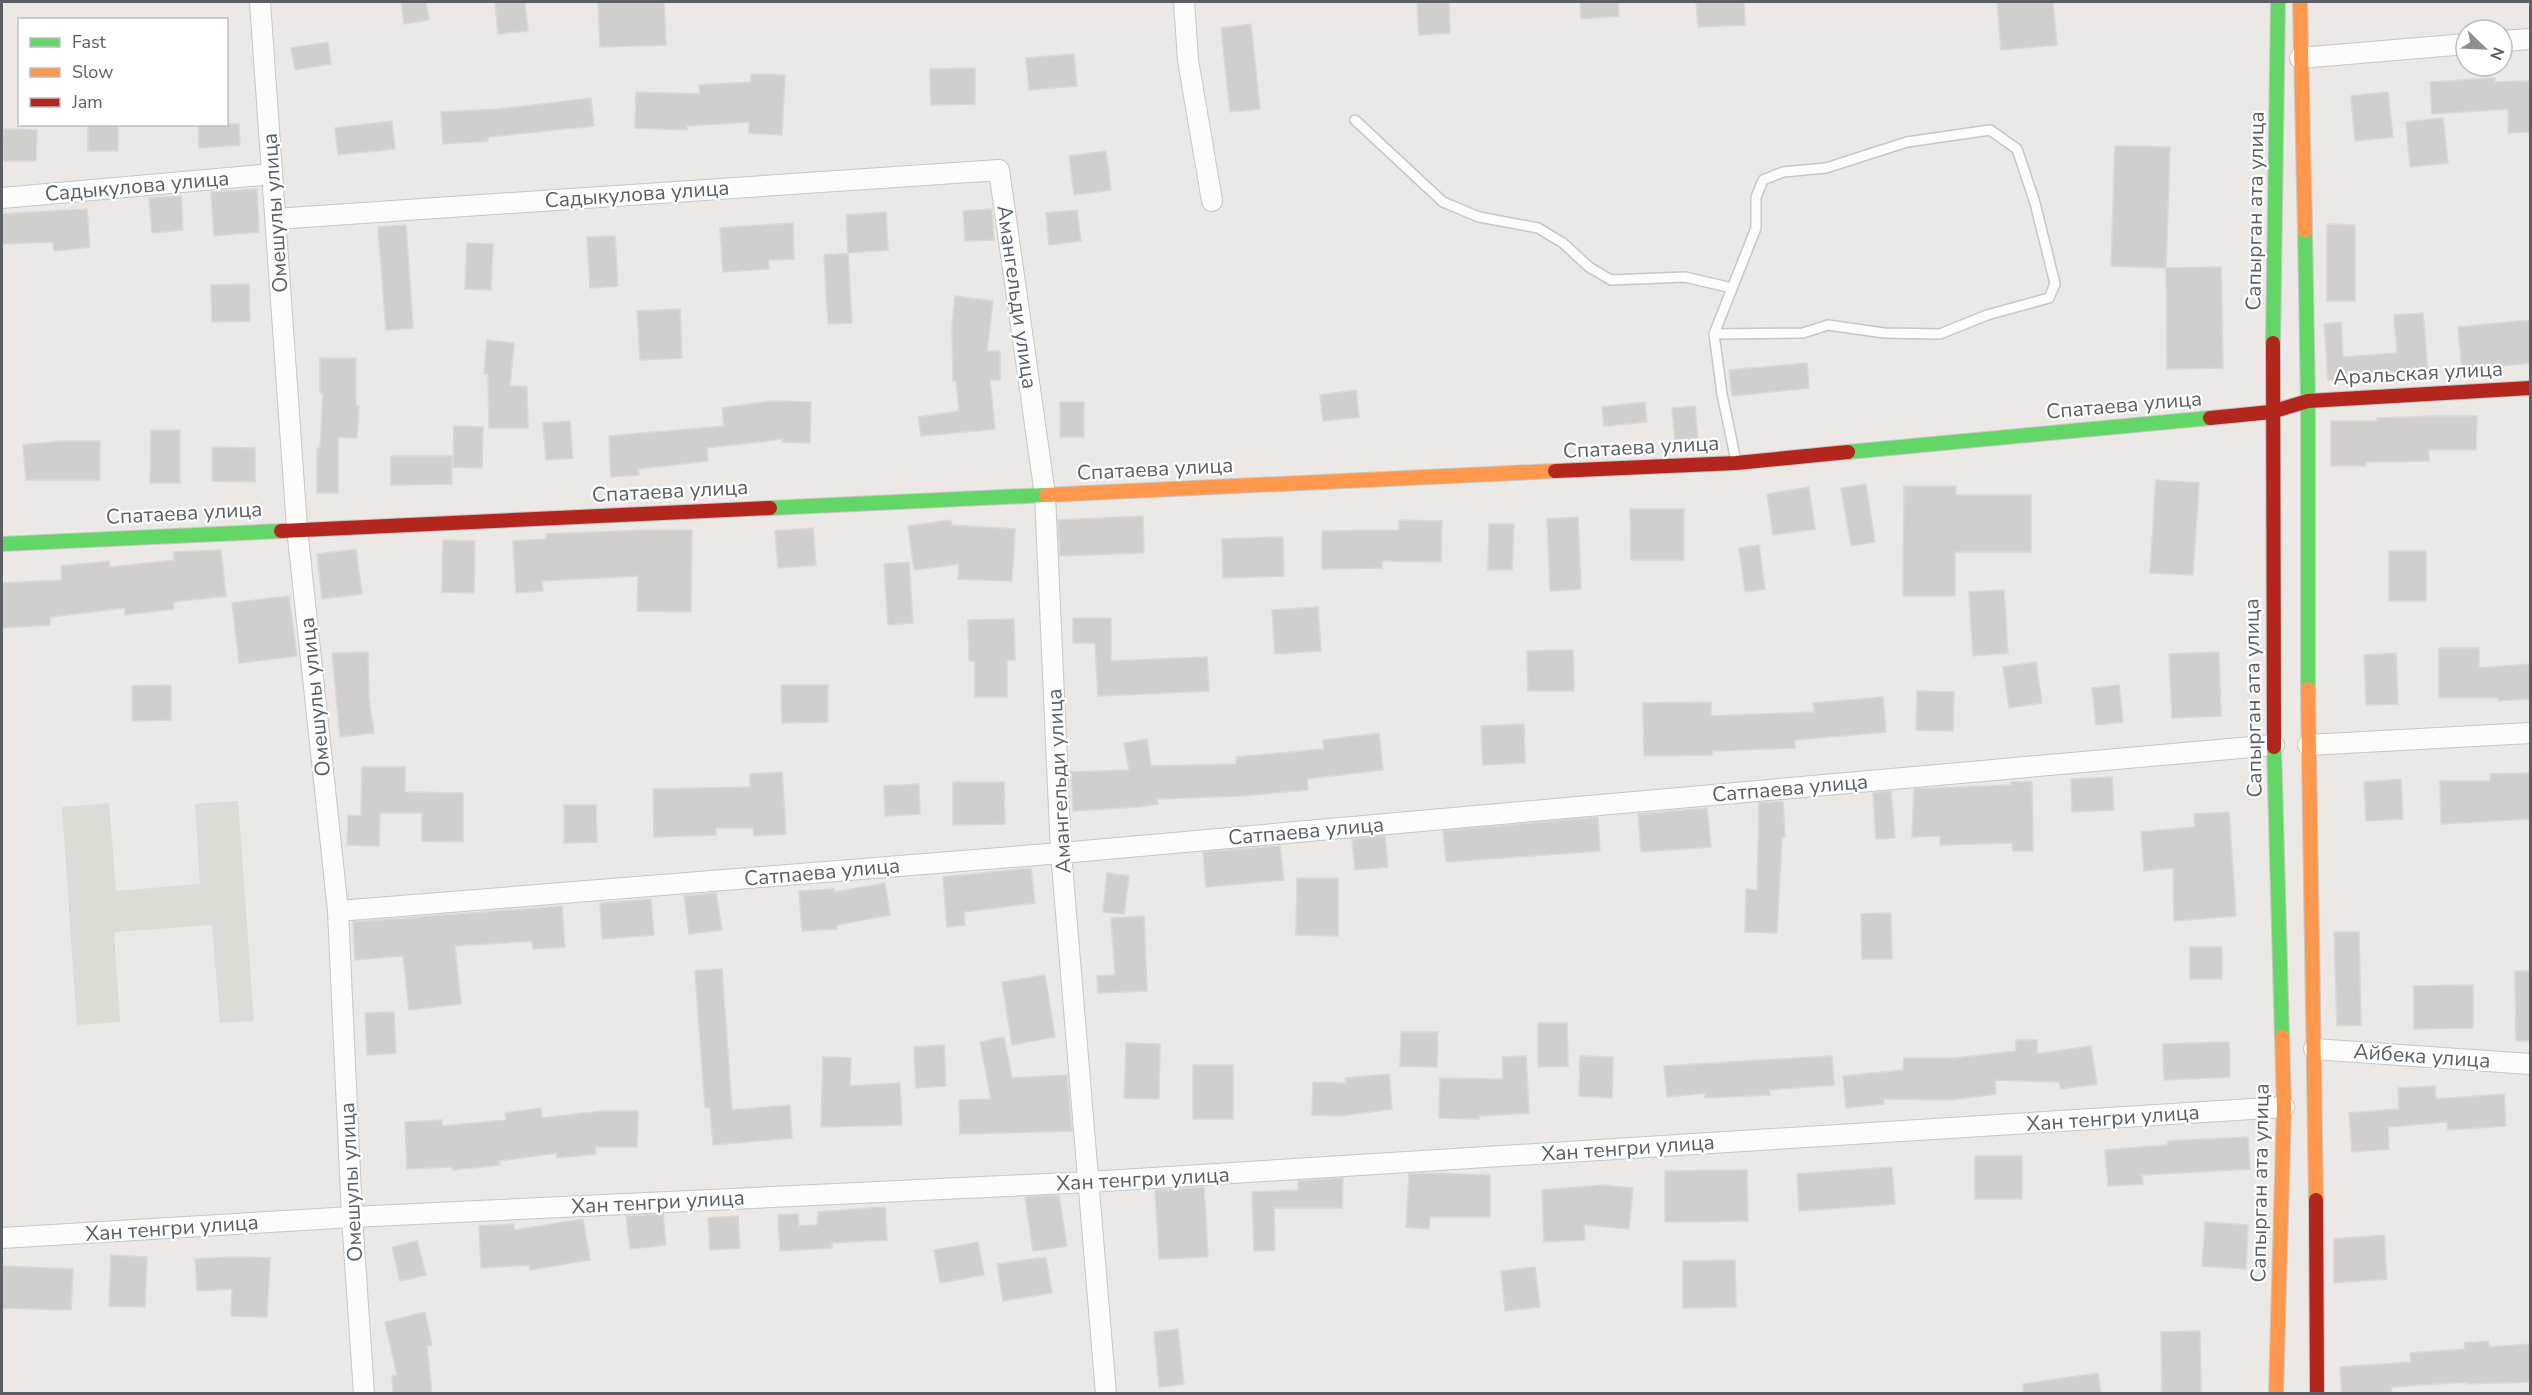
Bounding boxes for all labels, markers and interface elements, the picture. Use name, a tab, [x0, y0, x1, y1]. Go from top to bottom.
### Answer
legend	[18, 18, 228, 126]
north arrow	[2454, 18, 2514, 78]
text: Fast	[72, 30, 107, 54]
text: N	[2484, 44, 2509, 63]
text: Slow	[72, 60, 113, 84]
text: Jam	[71, 90, 103, 114]
street label: Сапырган ата улица	[2239, 111, 2271, 311]
street label: Омешулы улица	[255, 132, 295, 294]
street label: Садыкулова улица	[44, 164, 230, 208]
street label: Садыкулова улица	[544, 174, 730, 214]
street label: Амангельди улица	[990, 203, 1044, 391]
street label: Аральская улица	[2332, 355, 2504, 391]
street label: Спатаева улица	[2045, 384, 2203, 426]
street label: Спатаева улица	[1562, 429, 1720, 465]
street label: Спатаева улица	[1076, 451, 1234, 487]
street label: Спатаева улица	[591, 473, 749, 509]
street label: Спатаева улица	[105, 495, 263, 531]
street label: Сапырган ата улица	[2237, 598, 2269, 798]
street label: Омешулы улица	[293, 616, 337, 778]
street label: Амангельди улица	[1040, 688, 1078, 874]
street label: Сатпаева улица	[1711, 767, 1869, 809]
street label: Сатпаева улица	[1227, 810, 1385, 852]
street label: Сатпаева улица	[743, 851, 901, 893]
street label: Айбека улица	[2353, 1037, 2491, 1075]
street label: Сапырган ата улица	[2244, 1083, 2276, 1283]
street label: Хан тенгри улица	[2025, 1098, 2201, 1138]
street label: Омешулы улица	[333, 1101, 369, 1263]
street label: Хан тенгри улица	[1540, 1128, 1716, 1168]
street label: Хан тенгри улица	[1056, 1160, 1230, 1198]
street label: Хан тенгри улица	[571, 1183, 745, 1221]
street label: Хан тенгри улица	[84, 1208, 260, 1248]

